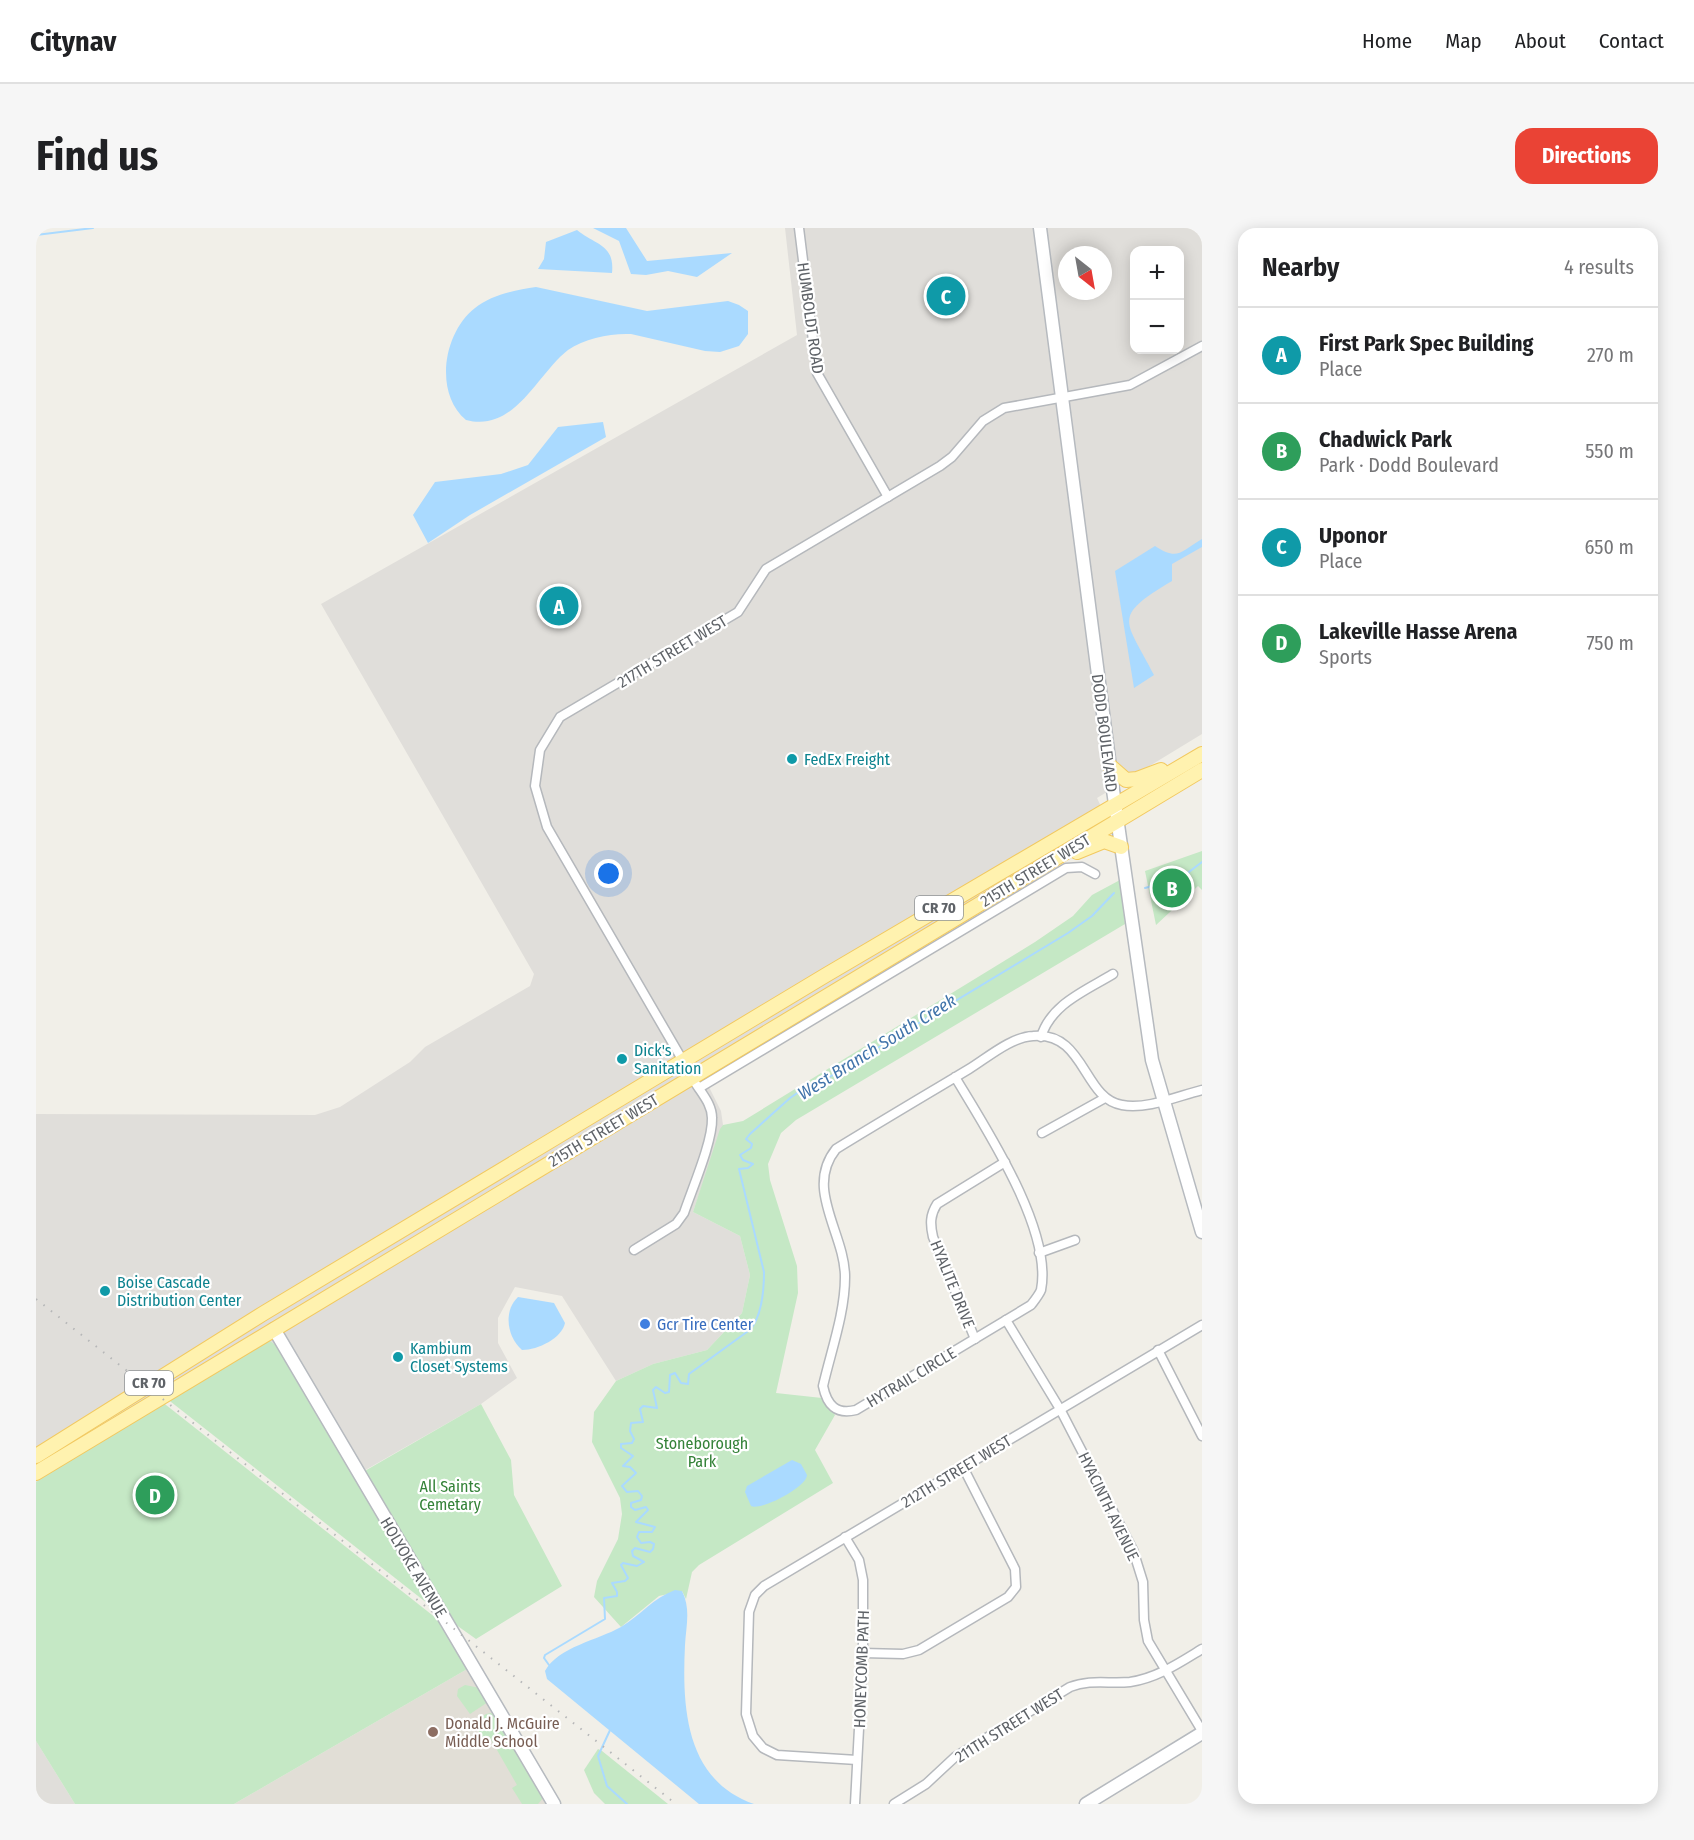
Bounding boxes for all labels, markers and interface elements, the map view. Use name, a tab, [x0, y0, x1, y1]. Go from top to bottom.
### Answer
text: Citynav	[30, 25, 116, 58]
text: Home	[1362, 28, 1412, 54]
text: Map	[1445, 28, 1482, 54]
text: About	[1515, 28, 1566, 54]
text: Contact	[1599, 28, 1664, 54]
button: Directions	[1515, 128, 1658, 184]
text: Find us	[36, 131, 158, 181]
north arrow	[1058, 246, 1112, 300]
map controls	[1130, 246, 1184, 354]
button: +	[1130, 246, 1184, 300]
text: Nearby	[1262, 252, 1339, 283]
text: 4 results	[1564, 255, 1634, 279]
street label: HUMBOLDT ROAD	[793, 261, 828, 375]
pin: C	[926, 274, 966, 318]
button: −	[1130, 300, 1184, 354]
text: First Park Spec Building	[1319, 330, 1534, 357]
text: A	[1276, 343, 1287, 367]
text: 270 m	[1587, 343, 1634, 367]
text: Place	[1319, 357, 1362, 381]
text: Chadwick Park	[1319, 426, 1452, 453]
text: B	[1276, 439, 1287, 463]
text: 550 m	[1585, 439, 1634, 463]
text: Park · Dodd Boulevard	[1319, 453, 1499, 477]
text: Uponor	[1319, 522, 1387, 549]
text: C	[1276, 535, 1287, 559]
text: 650 m	[1585, 535, 1634, 559]
text: Place	[1319, 549, 1362, 573]
pin: A	[540, 584, 578, 628]
street label: 217TH STREET WEST	[614, 611, 731, 692]
text: Lakeville Hasse Arena	[1319, 618, 1518, 645]
text: D	[1276, 631, 1287, 655]
text: 750 m	[1587, 631, 1634, 655]
text: Sports	[1319, 645, 1372, 669]
street label: DODD BOULEVARD	[1088, 673, 1121, 793]
place label: FedEx Freight	[804, 750, 891, 769]
marker: FedEx Freight	[785, 752, 799, 766]
street label: 215TH STREET WEST	[977, 830, 1094, 911]
your location	[594, 859, 623, 888]
pin: B	[1152, 866, 1192, 910]
road number: CR 70	[915, 896, 963, 920]
water label: West Branch South Creek	[794, 989, 960, 1105]
place label: Dick's Sanitation	[634, 1041, 701, 1078]
marker: Dick's Sanitation	[615, 1052, 629, 1066]
street label: 215TH STREET WEST	[545, 1090, 662, 1171]
street label: HYALITE DRIVE	[926, 1237, 979, 1331]
place label: Boise Cascade Distribution Center	[117, 1273, 242, 1310]
marker: Boise Cascade Distribution Center	[98, 1284, 112, 1298]
place label: Gcr Tire Center	[657, 1315, 754, 1334]
marker: Gcr Tire Center	[638, 1317, 652, 1331]
place label: Kambium Closet Systems	[410, 1339, 508, 1376]
street label: HYTRAIL CIRCLE	[863, 1343, 959, 1412]
marker: Kambium Closet Systems	[391, 1350, 405, 1364]
road number: CR 70	[125, 1371, 173, 1395]
street label: 212TH STREET WEST	[898, 1431, 1015, 1512]
park label: Stoneborough Park	[656, 1434, 748, 1471]
street label: HYACINTH AVENUE	[1074, 1449, 1143, 1564]
pin: D	[136, 1472, 174, 1518]
park label: All Saints Cemetary	[419, 1477, 482, 1514]
street label: HOLYOKE AVENUE	[376, 1514, 451, 1621]
street label: HONEYCOMB PATH	[850, 1610, 873, 1728]
street label: 211TH STREET WEST	[952, 1684, 1067, 1766]
place label: Donald J. McGuire Middle School	[445, 1714, 560, 1751]
marker: Donald J. McGuire Middle School	[426, 1725, 440, 1739]

